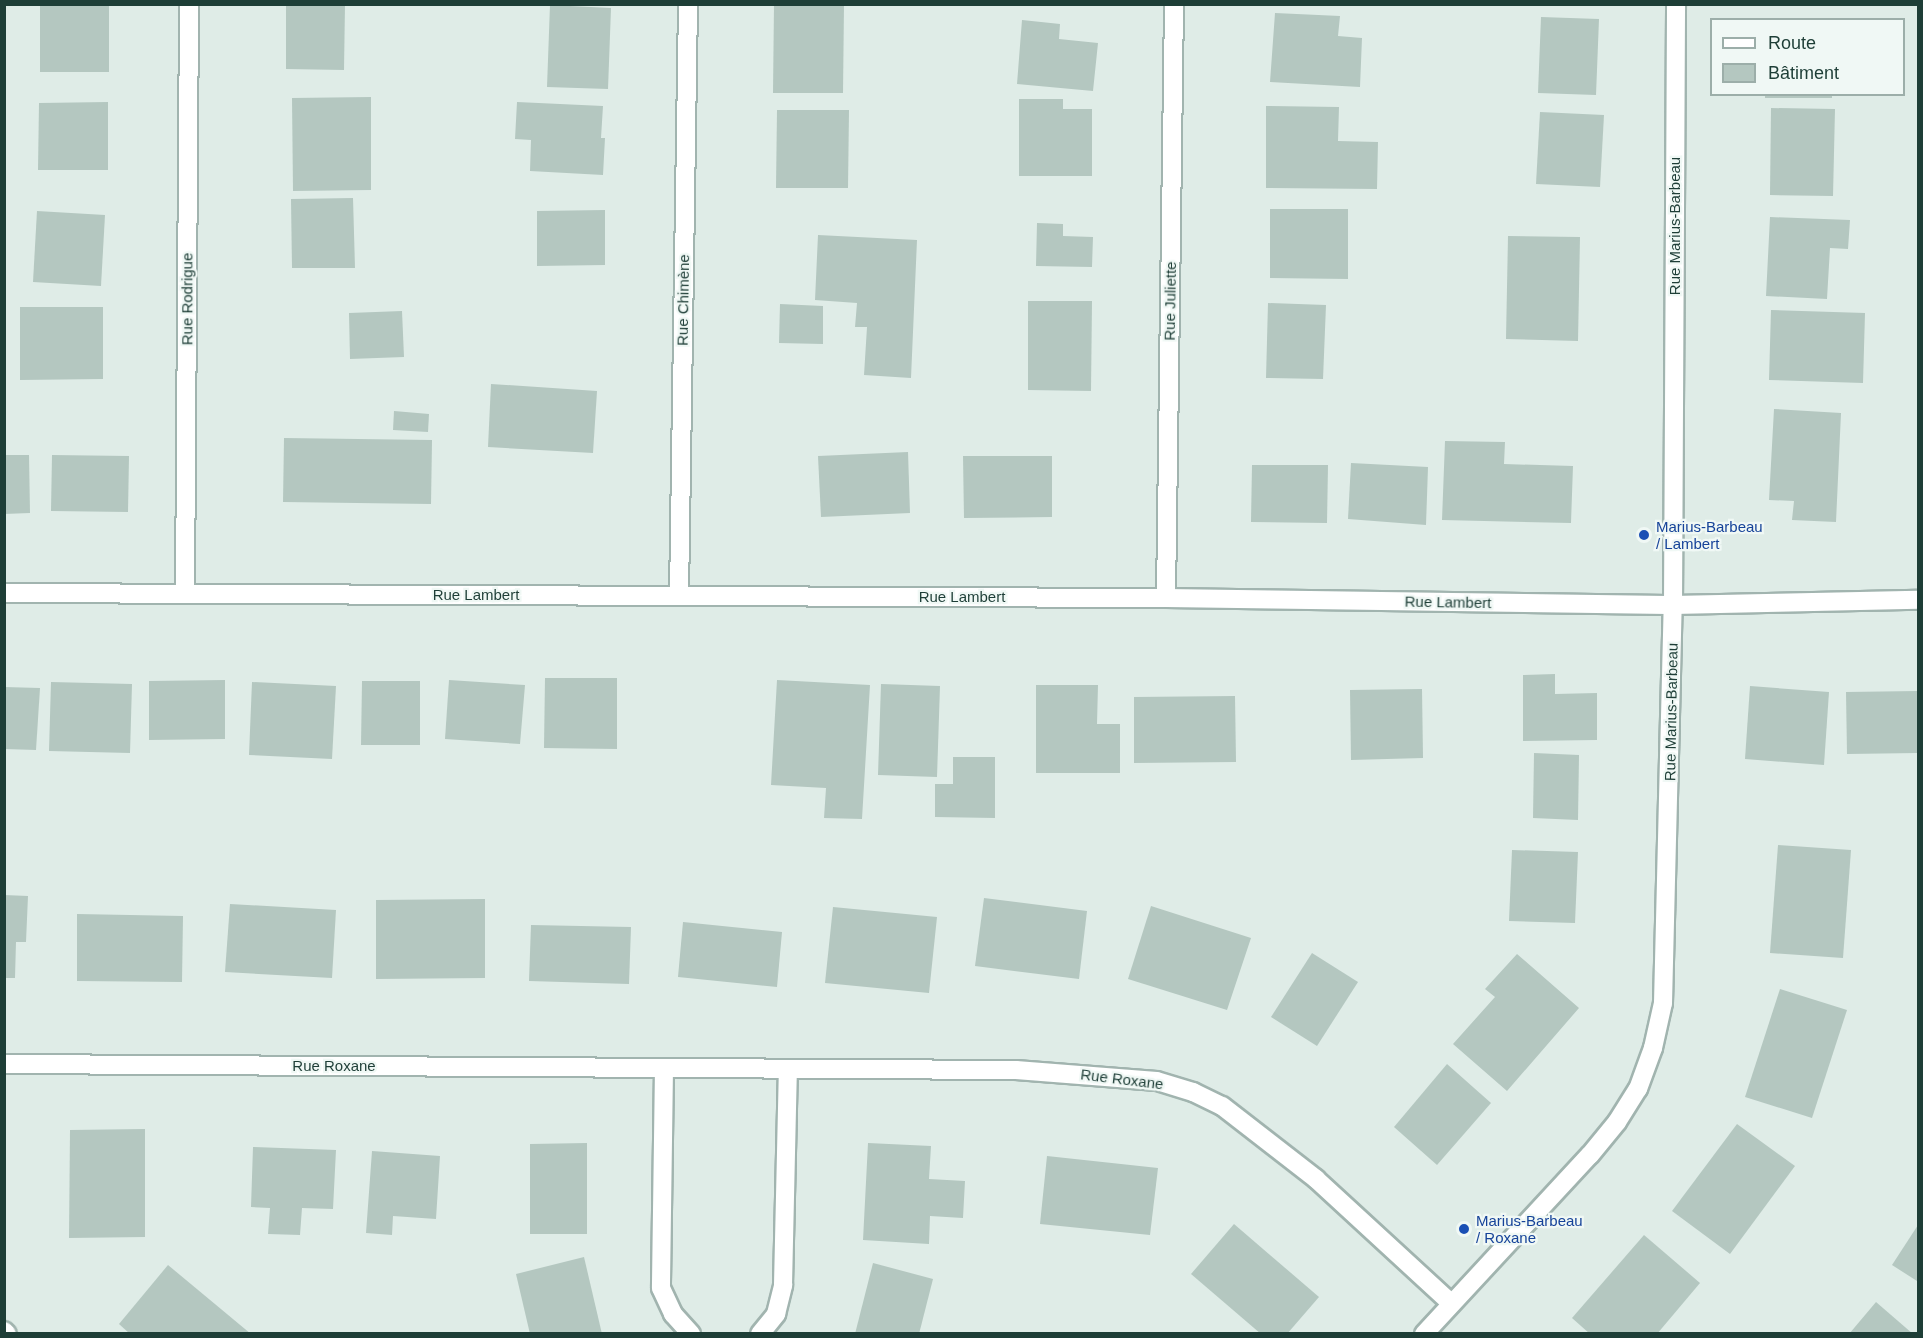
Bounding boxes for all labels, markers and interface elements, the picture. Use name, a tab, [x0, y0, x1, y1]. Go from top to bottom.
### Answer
legend	[1710, 18, 1905, 96]
text: Route	[1768, 33, 1816, 53]
text: Bâtiment	[1768, 63, 1839, 83]
street label: Rue Marius-Barbeau	[1666, 157, 1684, 295]
street label: Rue Rodrigue	[178, 253, 196, 345]
street label: Rue Chimène	[673, 254, 693, 346]
street label: Rue Juliette	[1160, 261, 1180, 341]
place label: Marius-Barbeau / Lambert	[1656, 517, 1763, 552]
marker: Marius-Barbeau / Lambert	[1637, 528, 1651, 542]
street label: Rue Lambert	[433, 586, 519, 604]
street label: Rue Lambert	[919, 588, 1005, 606]
street label: Rue Lambert	[1404, 592, 1492, 612]
street label: Rue Marius-Barbeau	[1661, 643, 1681, 781]
street label: Rue Roxane	[292, 1057, 376, 1075]
street label: Rue Roxane	[1080, 1065, 1164, 1093]
place label: Marius-Barbeau / Roxane	[1476, 1211, 1583, 1246]
marker: Marius-Barbeau / Roxane	[1457, 1222, 1471, 1236]

